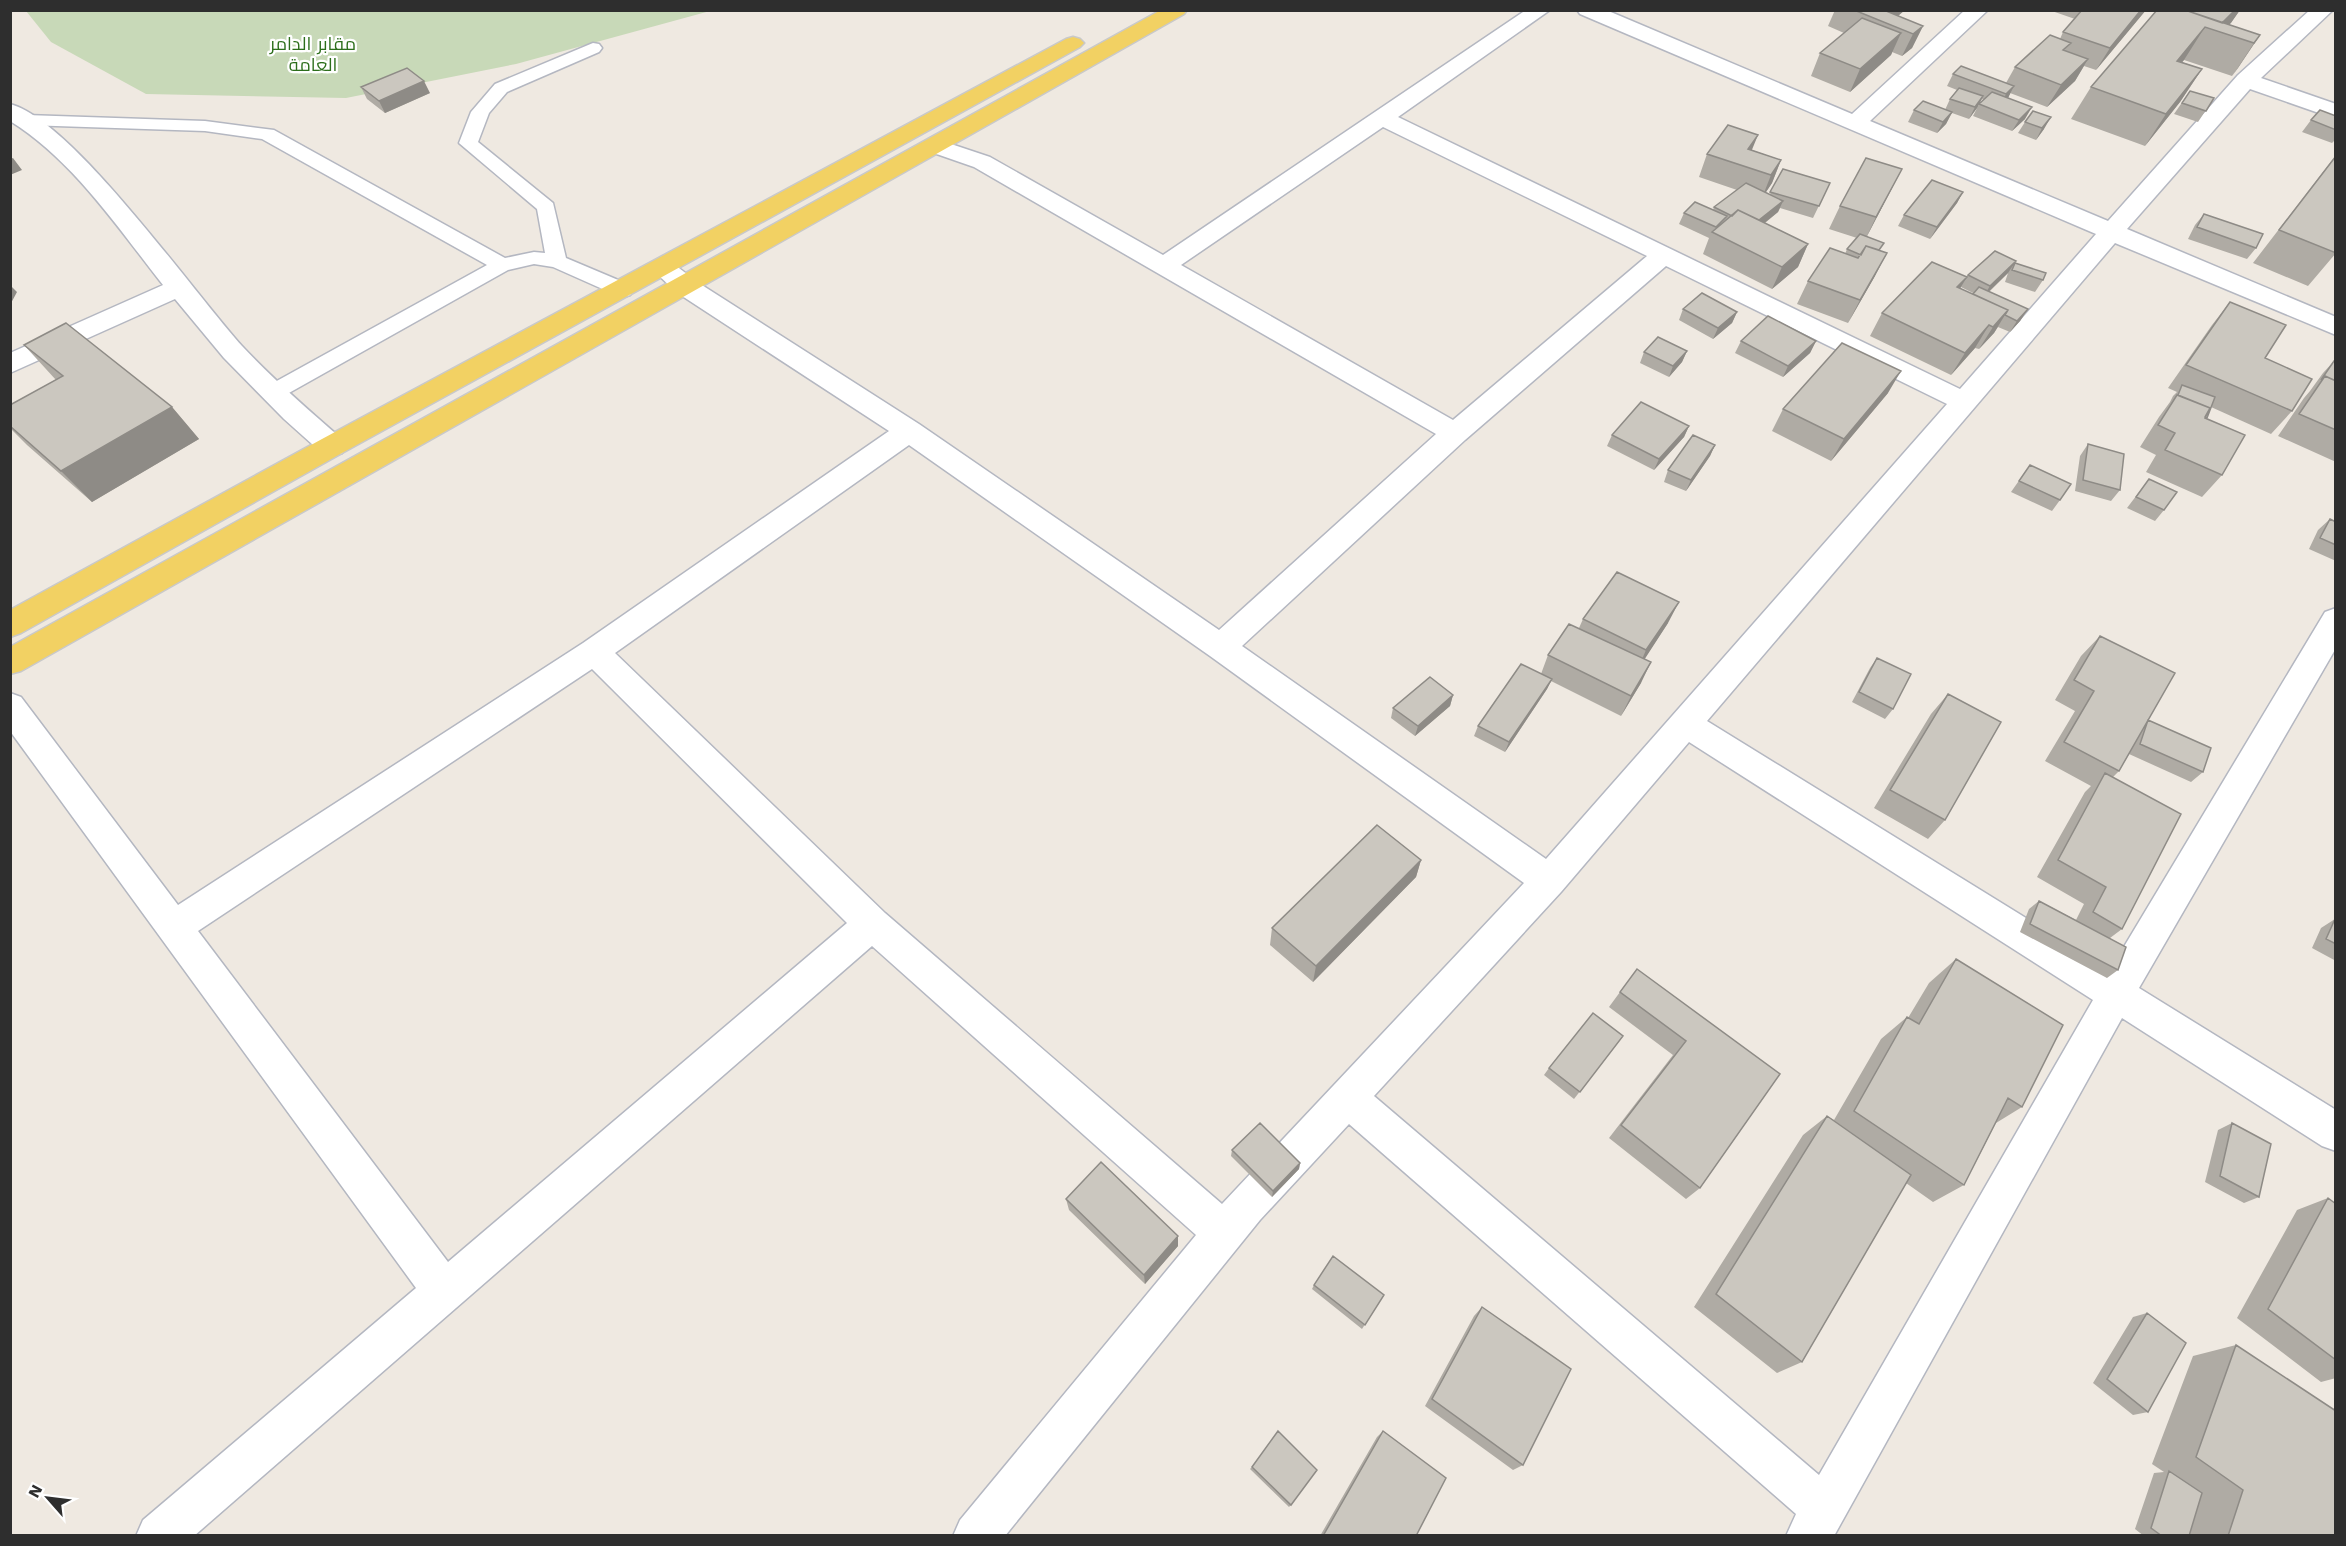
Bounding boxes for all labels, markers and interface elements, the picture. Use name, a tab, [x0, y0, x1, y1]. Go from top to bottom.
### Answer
park label: مقابر الدامر العامة	[269, 33, 356, 75]
north arrow	[18, 1468, 78, 1528]
text: N	[24, 1481, 46, 1501]

